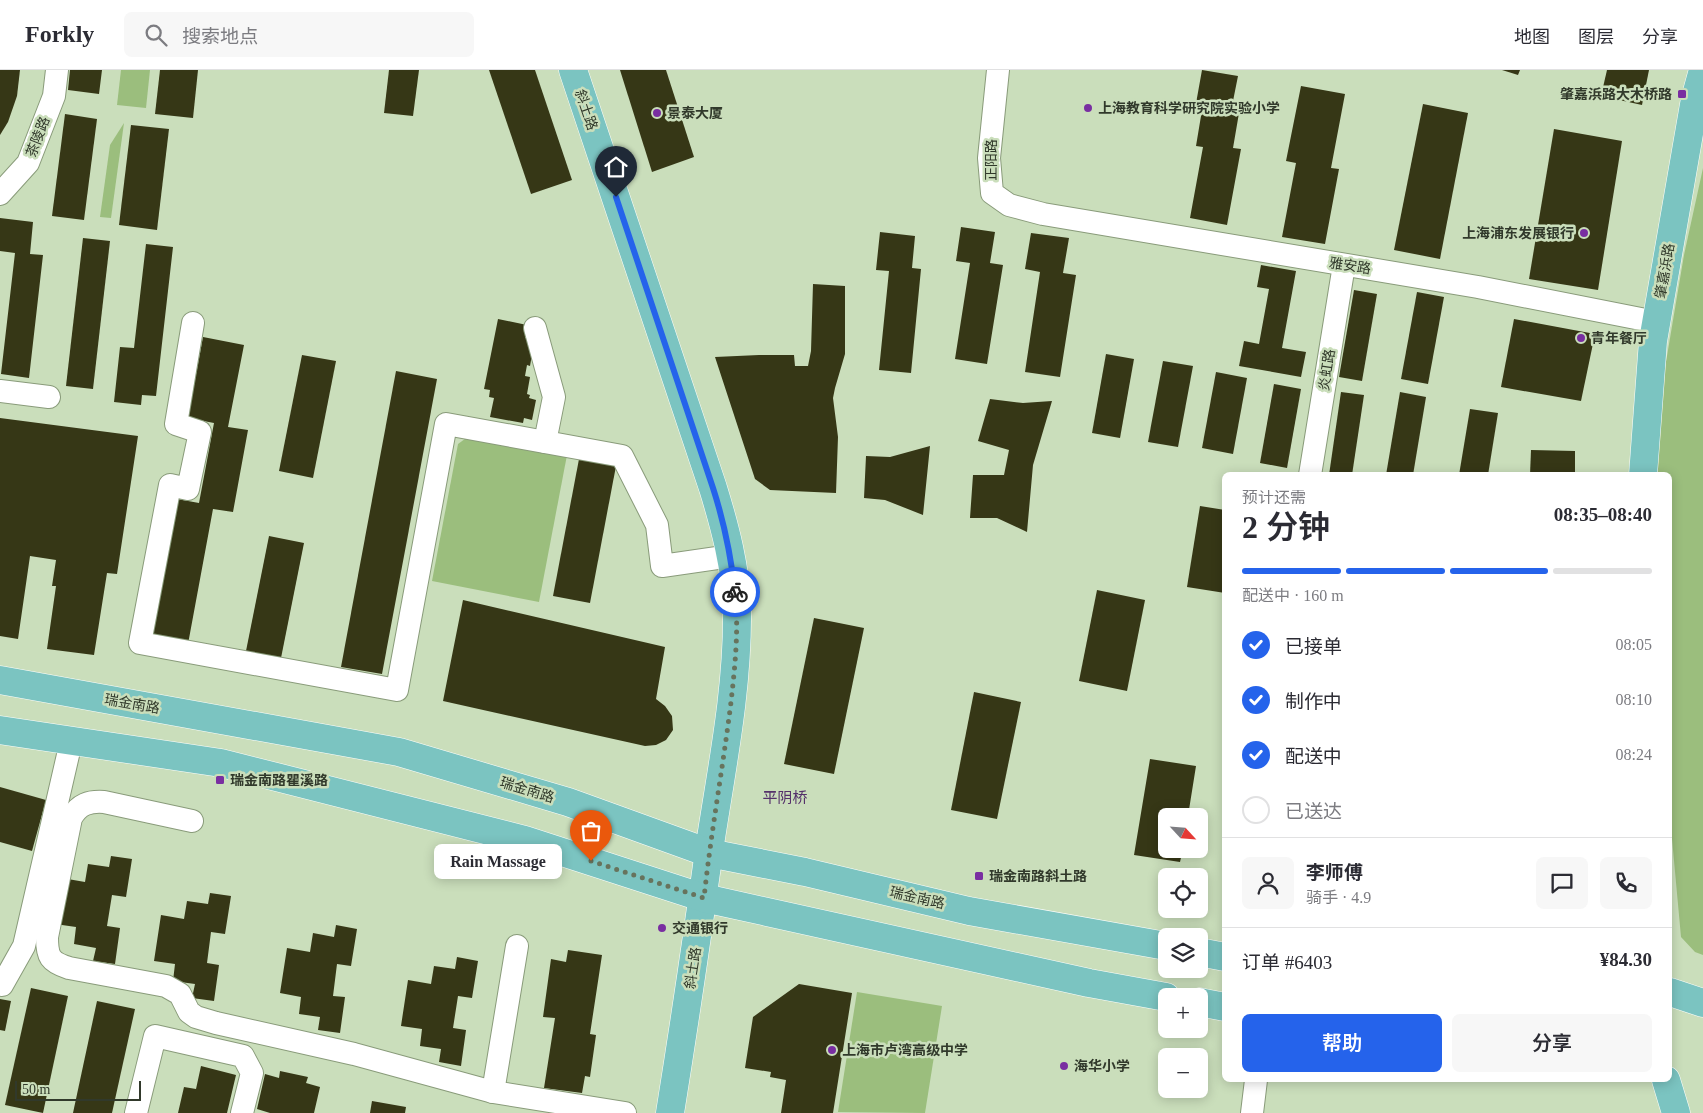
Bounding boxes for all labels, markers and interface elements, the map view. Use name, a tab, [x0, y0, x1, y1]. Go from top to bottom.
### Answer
search box	[124, 12, 474, 57]
text: Forkly	[25, 21, 94, 47]
icon: search	[142, 21, 170, 49]
text: 搜索地点	[182, 26, 258, 47]
text: 地图	[1514, 27, 1550, 47]
text: 图层	[1578, 27, 1614, 47]
text: 分享	[1642, 27, 1678, 47]
place label: 肇嘉浜路大木桥路	[1560, 86, 1672, 102]
street label: 斜土路	[572, 88, 600, 132]
marker: 肇嘉浜路大木桥路	[1676, 88, 1688, 100]
place label: 上海教育科学研究院实验小学	[1098, 100, 1280, 116]
marker: 上海教育科学研究院实验小学	[1082, 102, 1094, 114]
place label: 景泰大厦	[667, 105, 723, 121]
marker: 景泰大厦	[651, 107, 663, 119]
street label: 茶陵路	[23, 115, 53, 159]
street label: 正阳路	[984, 139, 999, 181]
pin	[595, 146, 637, 197]
icon: home	[602, 153, 630, 181]
place label: 上海浦东发展银行	[1462, 225, 1574, 241]
marker: 上海浦东发展银行	[1578, 227, 1590, 239]
street label: 肇嘉浜路	[1653, 242, 1677, 300]
street label: 雅安路	[1328, 255, 1372, 277]
place label: 青年餐厅	[1591, 330, 1647, 346]
marker: 青年餐厅	[1575, 332, 1587, 344]
street label: 炎虹路	[1316, 348, 1338, 392]
text: 预计还需	[1242, 489, 1306, 506]
text: 08:35–08:40	[1554, 504, 1652, 525]
text: 2 分钟	[1242, 509, 1330, 545]
courier	[710, 567, 760, 617]
icon: bike	[721, 578, 749, 606]
text: 配送中 · 160 m	[1242, 587, 1344, 604]
icon: check	[1242, 631, 1270, 659]
text: 已接单	[1285, 636, 1342, 657]
text: 08:05	[1616, 636, 1652, 653]
icon: check	[1242, 686, 1270, 714]
text: 制作中	[1285, 691, 1342, 712]
text: 08:10	[1616, 691, 1652, 708]
street label: 瑞金南路	[103, 692, 161, 716]
icon: check	[1242, 741, 1270, 769]
text: 配送中	[1285, 746, 1342, 767]
text: 08:24	[1616, 746, 1652, 763]
place label: 瑞金南路瞿溪路	[230, 773, 328, 788]
marker: 瑞金南路瞿溪路	[214, 774, 226, 786]
street label: 瑞金南路	[498, 775, 556, 805]
district label: 平阴桥	[762, 790, 808, 806]
text: 已送达	[1285, 801, 1342, 822]
north arrow	[1158, 808, 1208, 858]
map controls	[1158, 808, 1208, 1098]
pin	[570, 810, 612, 861]
icon: bag	[577, 817, 605, 845]
callout: Rain Massage	[434, 844, 561, 878]
text: Rain Massage	[450, 853, 546, 870]
button: person	[1242, 857, 1294, 909]
button: chat	[1536, 857, 1588, 909]
button: phone	[1600, 857, 1652, 909]
text: 李师傅	[1306, 862, 1363, 883]
place label: 瑞金南路斜土路	[989, 868, 1087, 884]
button: locate	[1158, 868, 1208, 918]
marker: 瑞金南路斜土路	[973, 870, 985, 882]
street label: 瑞金南路	[888, 884, 946, 912]
text: 骑手 · 4.9	[1306, 889, 1371, 906]
place label: 交通银行	[672, 921, 728, 936]
marker: 交通银行	[656, 922, 668, 934]
button: layers	[1158, 928, 1208, 978]
street label: 斜土路	[682, 946, 704, 990]
text: ¥84.30	[1600, 949, 1652, 970]
text: 订单 #6403	[1242, 952, 1332, 973]
button: +	[1158, 988, 1208, 1038]
button: 帮助	[1242, 1014, 1442, 1072]
button: 分享	[1452, 1014, 1652, 1072]
place label: 上海市卢湾高级中学	[842, 1042, 968, 1058]
marker: 上海市卢湾高级中学	[826, 1044, 838, 1056]
button: −	[1158, 1048, 1208, 1098]
place label: 海华小学	[1074, 1058, 1130, 1074]
marker: 海华小学	[1058, 1060, 1070, 1072]
scale bar	[15, 1078, 141, 1101]
text: 50 m	[22, 1082, 50, 1097]

